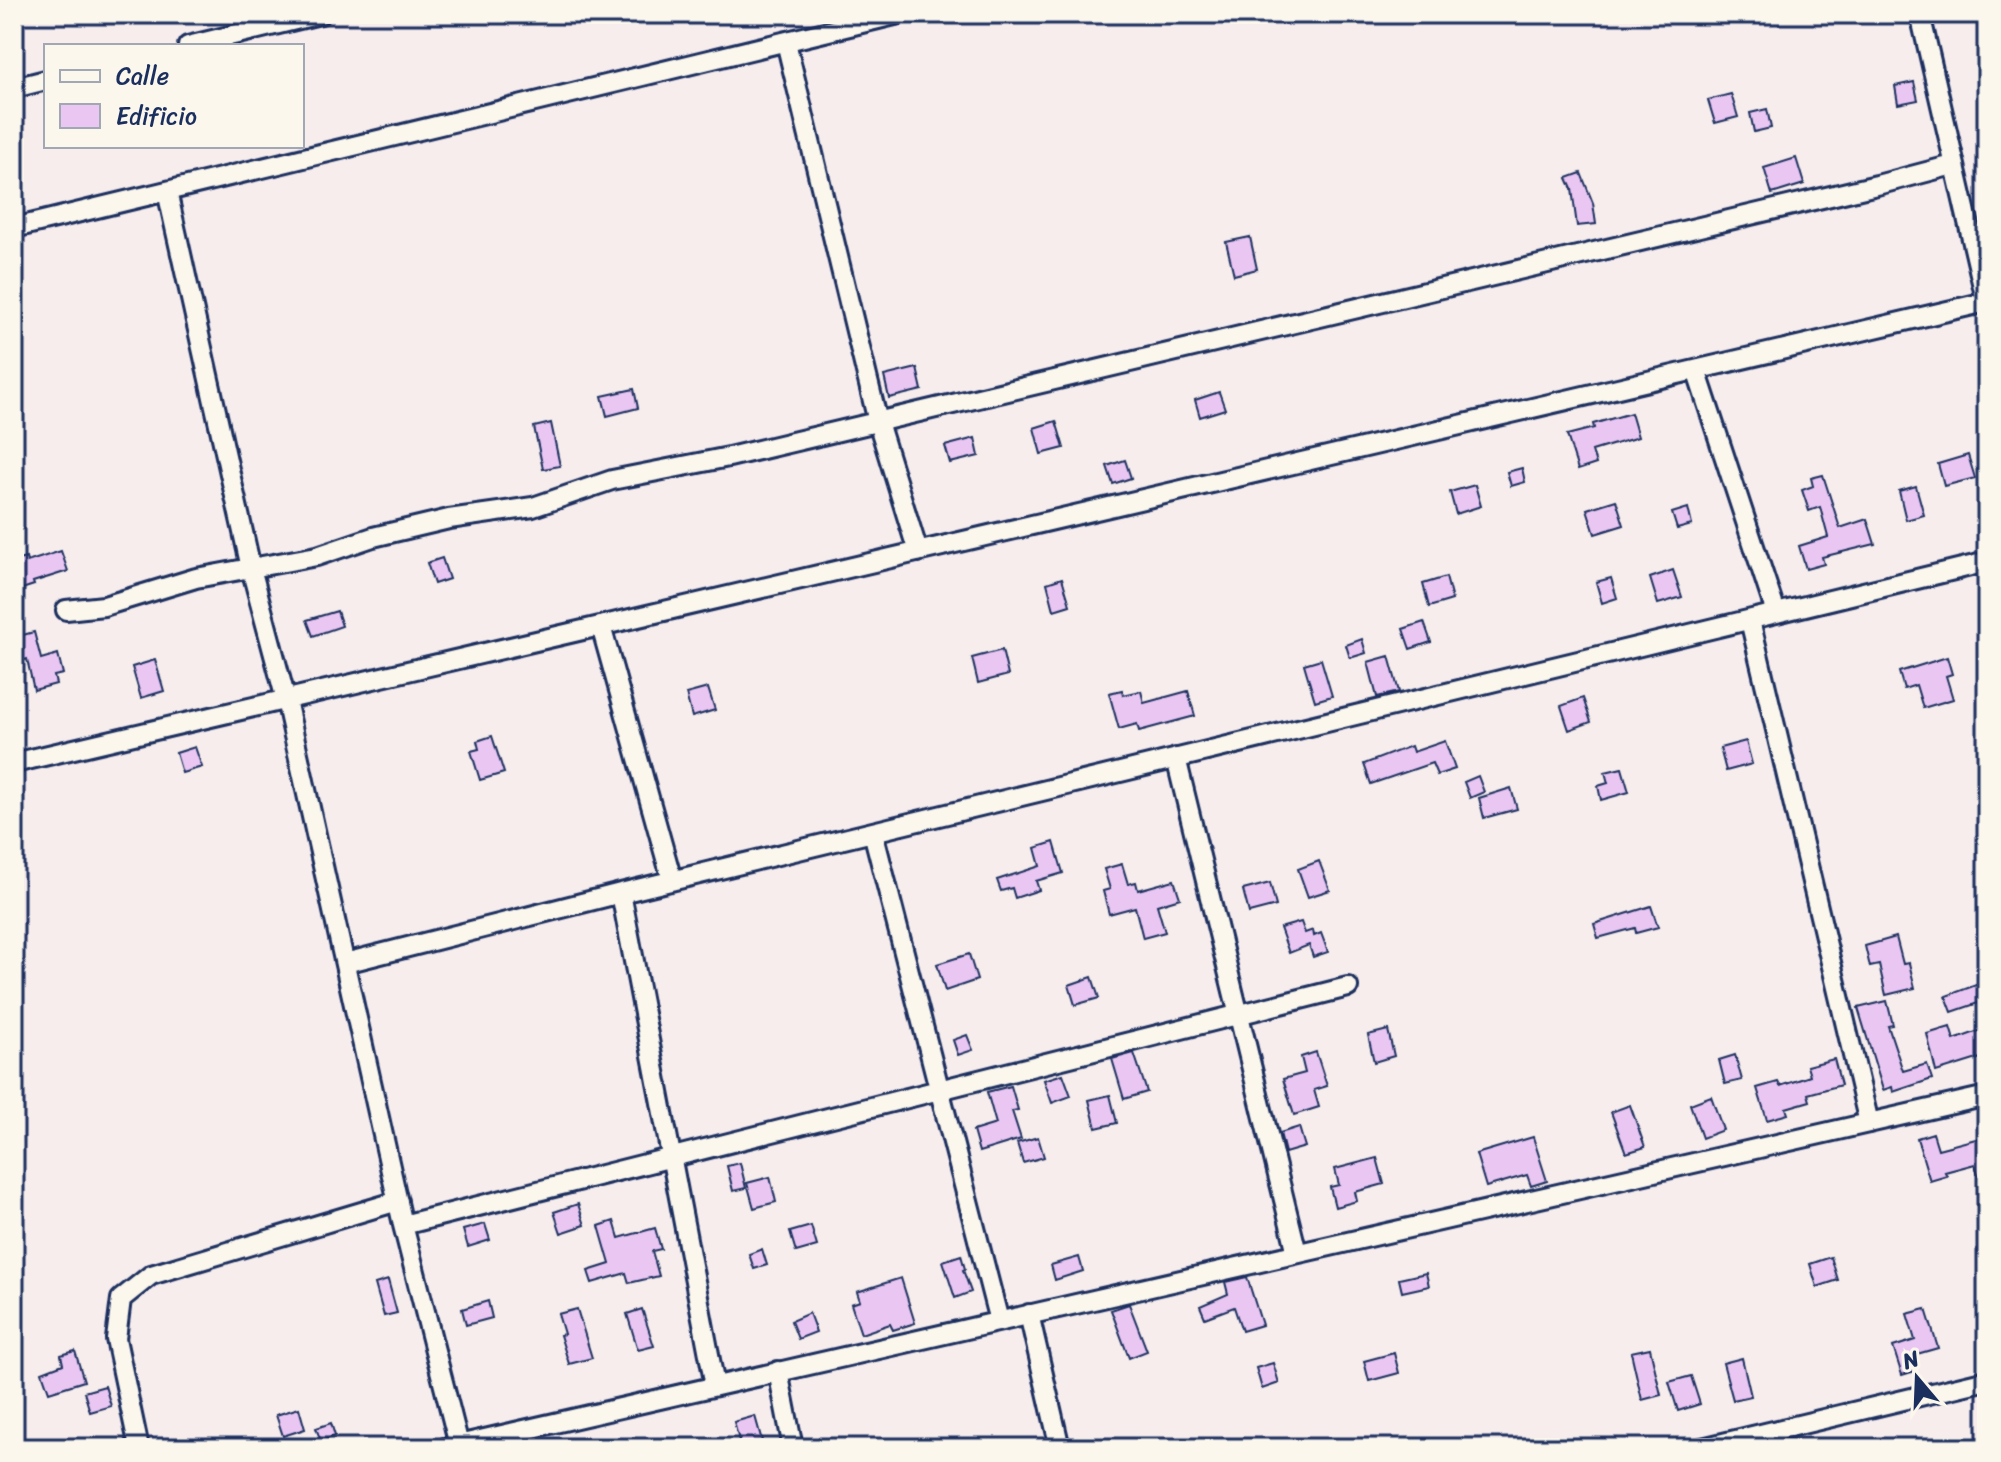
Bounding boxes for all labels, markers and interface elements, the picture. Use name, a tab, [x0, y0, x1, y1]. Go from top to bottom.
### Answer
legend	[44, 44, 304, 148]
text: Calle	[116, 55, 169, 97]
text: Edificio	[116, 95, 197, 137]
north arrow	[1877, 1338, 1957, 1418]
text: N	[1896, 1338, 1925, 1381]

